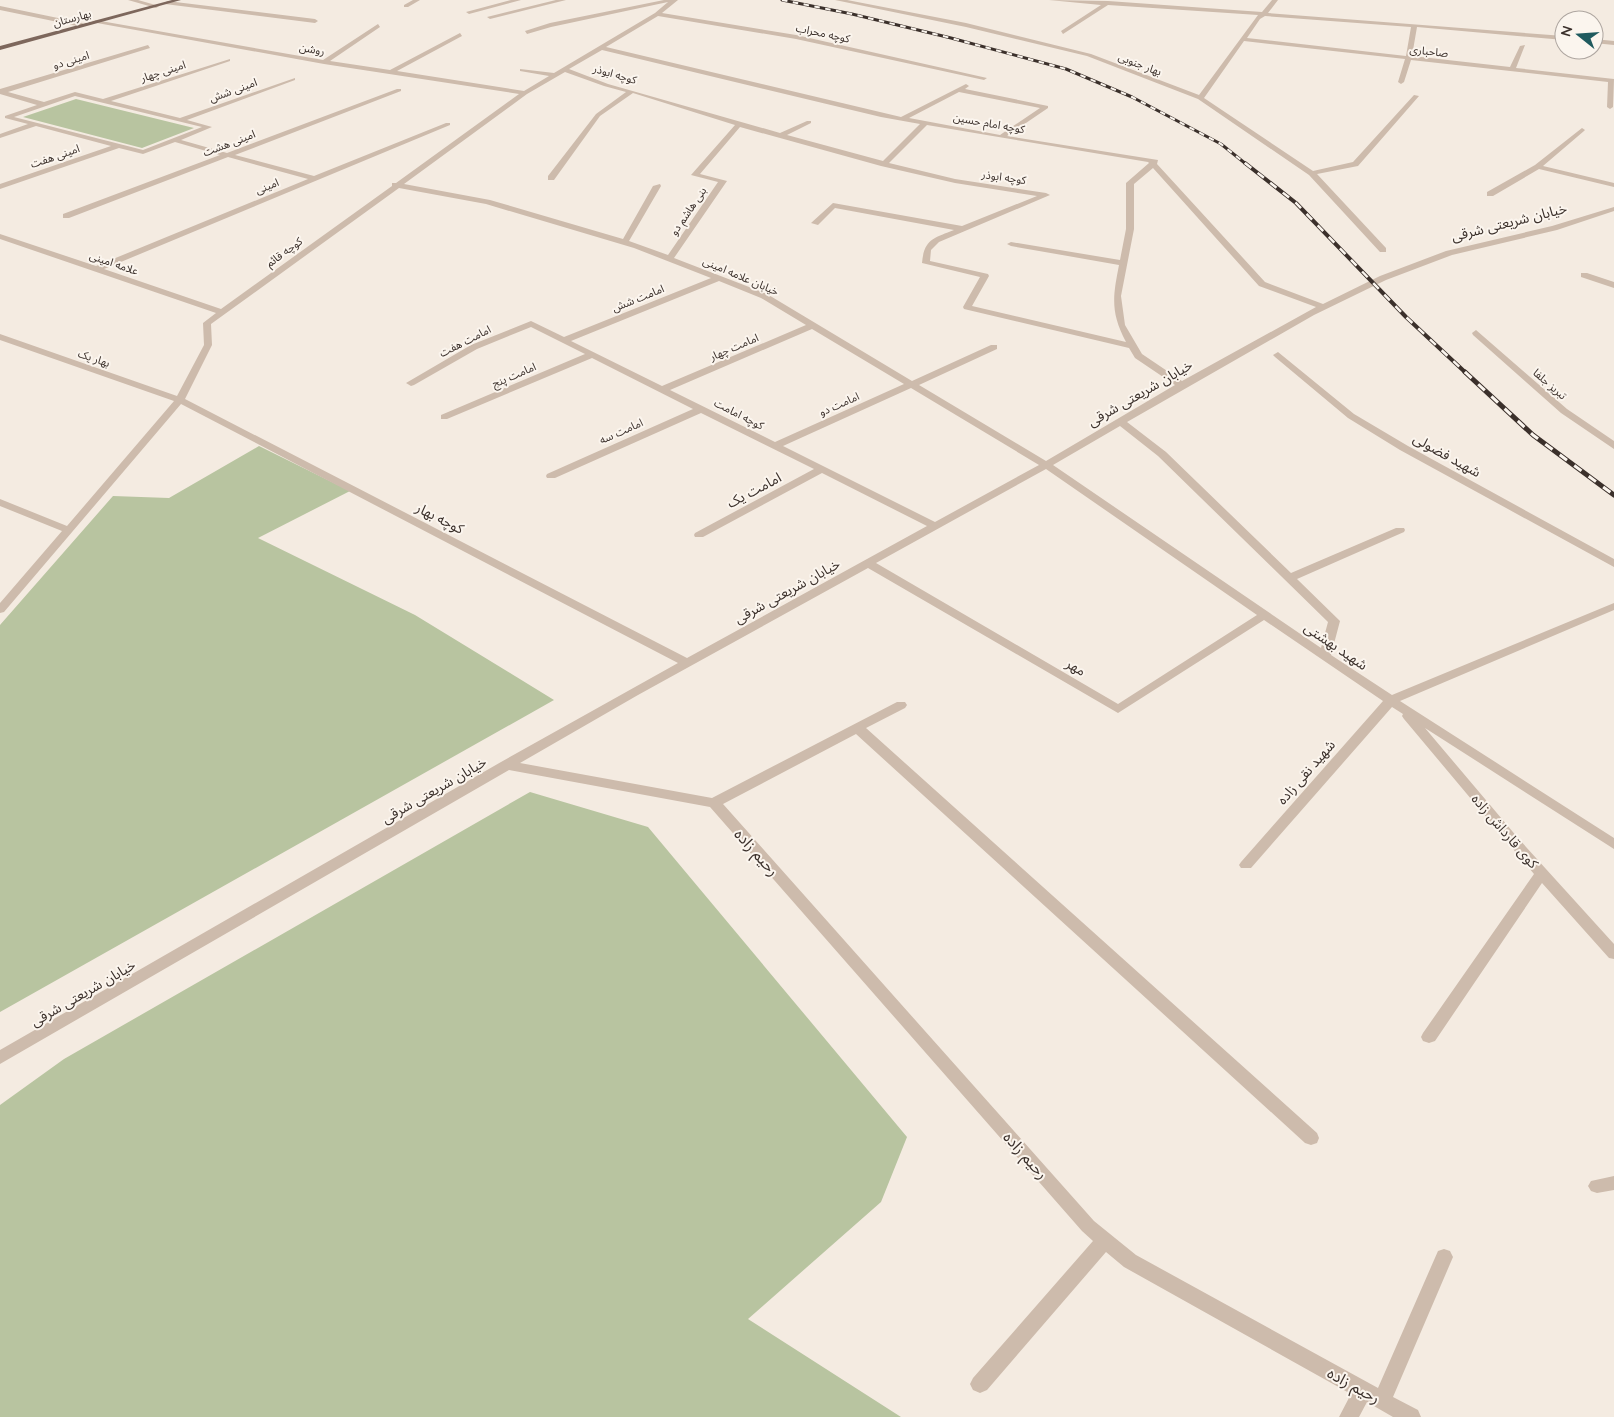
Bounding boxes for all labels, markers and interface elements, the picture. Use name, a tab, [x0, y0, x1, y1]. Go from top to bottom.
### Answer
street label: بهارستان	[51, 6, 93, 30]
north arrow	[1554, 10, 1604, 60]
street label: کوچه محراب	[794, 20, 852, 47]
text: N	[1556, 24, 1577, 39]
street label: روشن	[298, 40, 326, 58]
street label: صاحباری	[1409, 42, 1449, 60]
street label: امینی دو	[51, 48, 91, 72]
street label: بهار جنوبی	[1116, 49, 1164, 79]
street label: امینی چهار	[138, 57, 188, 86]
street label: کوچه ابوذر	[590, 61, 639, 88]
street label: امینی شش	[207, 75, 259, 105]
street label: کوچه امام حسین	[952, 110, 1026, 137]
street label: امینی هشت	[201, 127, 257, 159]
street label: امینی هفت	[29, 141, 81, 171]
street label: کوچه ابوذر	[980, 167, 1028, 188]
street label: امینی	[253, 175, 281, 197]
street label: بنی هاشم دو	[667, 184, 711, 239]
street label: خیابان شریعتی شرقی	[1449, 199, 1569, 245]
street label: کوچه قائم	[263, 234, 307, 272]
street label: علامه امینی	[88, 248, 141, 278]
street label: خیابان علامه امینی	[701, 254, 782, 299]
street label: امامت شش	[610, 281, 666, 315]
street label: امامت هفت	[437, 322, 493, 360]
street label: امامت چهار	[707, 330, 761, 365]
street label: بهار یک	[76, 346, 112, 370]
street label: خیابان شریعتی شرقی	[1084, 356, 1196, 430]
street label: امامت پنج	[490, 359, 539, 392]
street label: تبریز جلفا	[1530, 366, 1570, 403]
street label: امامت دو	[817, 389, 861, 419]
street label: کوچه امامت	[711, 396, 767, 434]
street label: امامت سه	[597, 415, 645, 447]
street label: شهید فضولی	[1410, 429, 1484, 481]
street label: امامت یک	[724, 468, 784, 512]
street label: کوچه بهار	[412, 498, 467, 539]
street label: خیابان شریعتی شرقی	[731, 554, 843, 628]
street label: شهید بهشتی	[1301, 618, 1371, 674]
street label: مهر	[1062, 654, 1089, 680]
street label: شهید نقی زاده	[1273, 736, 1339, 808]
street label: خیابان شریعتی شرقی	[378, 753, 490, 827]
street label: کوی قارداش زاده	[1468, 790, 1542, 872]
street label: رحیم زاده	[728, 824, 784, 882]
street label: خیابان شریعتی شرقی	[27, 956, 139, 1030]
street label: رحیم زاده	[997, 1127, 1053, 1185]
street label: رحیم زاده	[1323, 1362, 1384, 1410]

